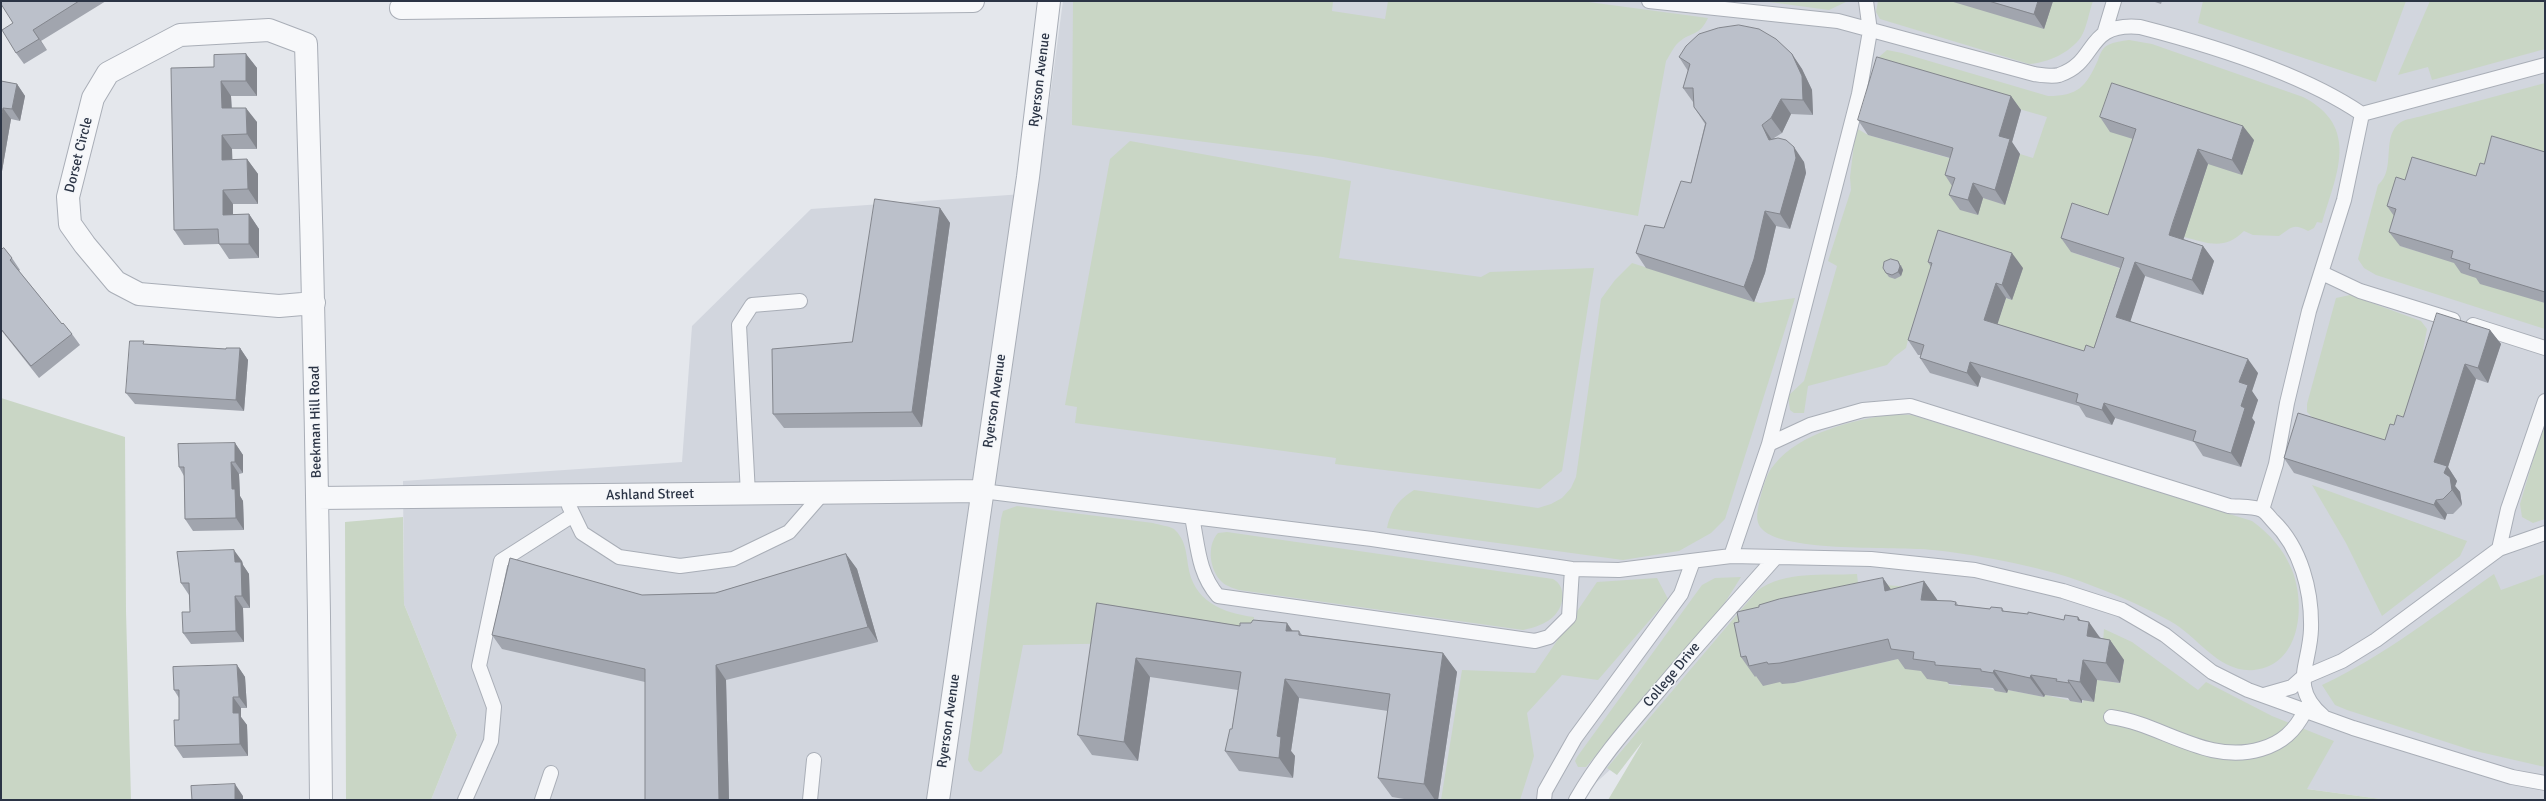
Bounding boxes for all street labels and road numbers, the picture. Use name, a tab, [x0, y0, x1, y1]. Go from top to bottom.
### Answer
street label: Ryerson Avenue	[1026, 32, 1054, 128]
street label: Dorset Circle	[61, 115, 97, 195]
street label: Ryerson Avenue	[980, 353, 1010, 449]
street label: Beekman Hill Road	[307, 365, 325, 479]
street label: Ashland Street	[606, 486, 694, 504]
street label: College Drive	[1640, 639, 1704, 711]
street label: Ryerson Avenue	[934, 673, 964, 769]

